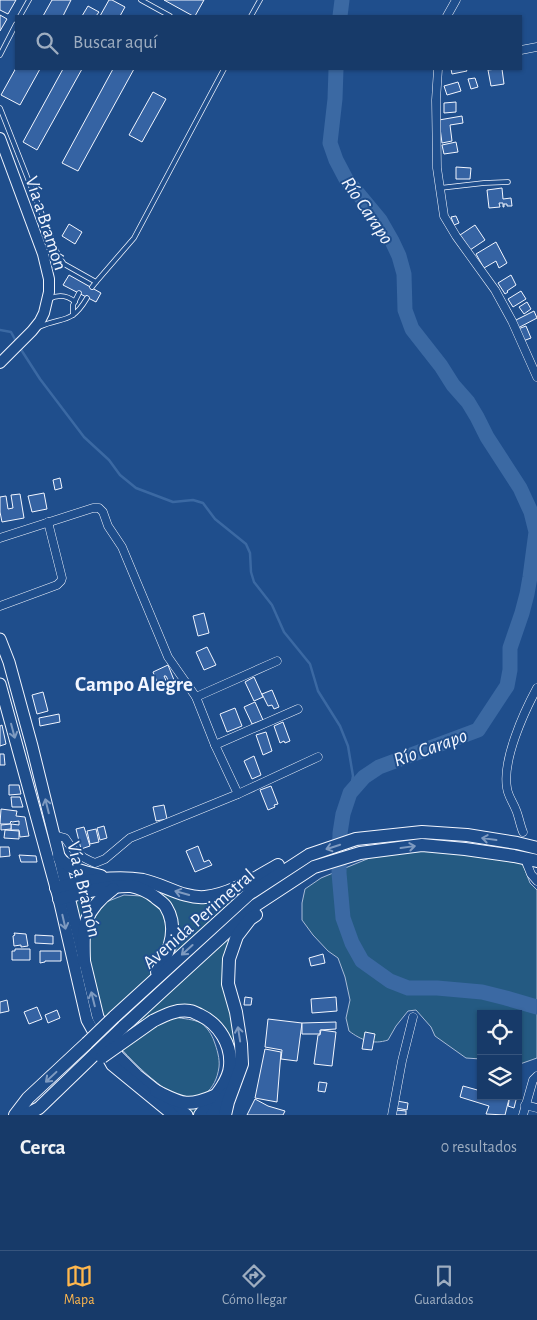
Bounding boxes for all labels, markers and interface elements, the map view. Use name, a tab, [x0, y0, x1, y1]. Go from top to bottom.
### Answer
search box	[15, 15, 522, 70]
icon: search	[33, 29, 61, 57]
text: Buscar aquí	[73, 33, 158, 52]
water label: Río Carapo	[337, 173, 397, 248]
street label: Vía a Bramón	[21, 174, 70, 273]
district label: Campo Alegre	[75, 674, 193, 695]
one-way arrow	[9, 723, 18, 739]
water label: Río Carapo	[391, 725, 470, 770]
one-way arrow	[42, 799, 51, 815]
one-way arrow	[482, 833, 498, 843]
street label: Vía a Bramón	[63, 840, 104, 939]
one-way arrow	[400, 842, 416, 852]
one-way arrow	[325, 843, 341, 853]
street label: Avenida Perimetral	[139, 866, 259, 973]
one-way arrow	[175, 887, 191, 897]
one-way arrow	[60, 913, 69, 929]
one-way arrow	[180, 944, 193, 956]
one-way arrow	[88, 991, 97, 1007]
map controls	[477, 1010, 522, 1100]
button: locate	[477, 1010, 522, 1055]
one-way arrow	[234, 1026, 244, 1042]
button: layers	[477, 1055, 522, 1100]
one-way arrow	[45, 1071, 58, 1083]
text: Cerca	[20, 1137, 66, 1158]
text: 0 resultados	[441, 1139, 517, 1155]
tab: Mapa	[64, 1262, 95, 1309]
tab: Cómo llegar	[222, 1262, 287, 1309]
tab: Guardados	[414, 1262, 473, 1309]

